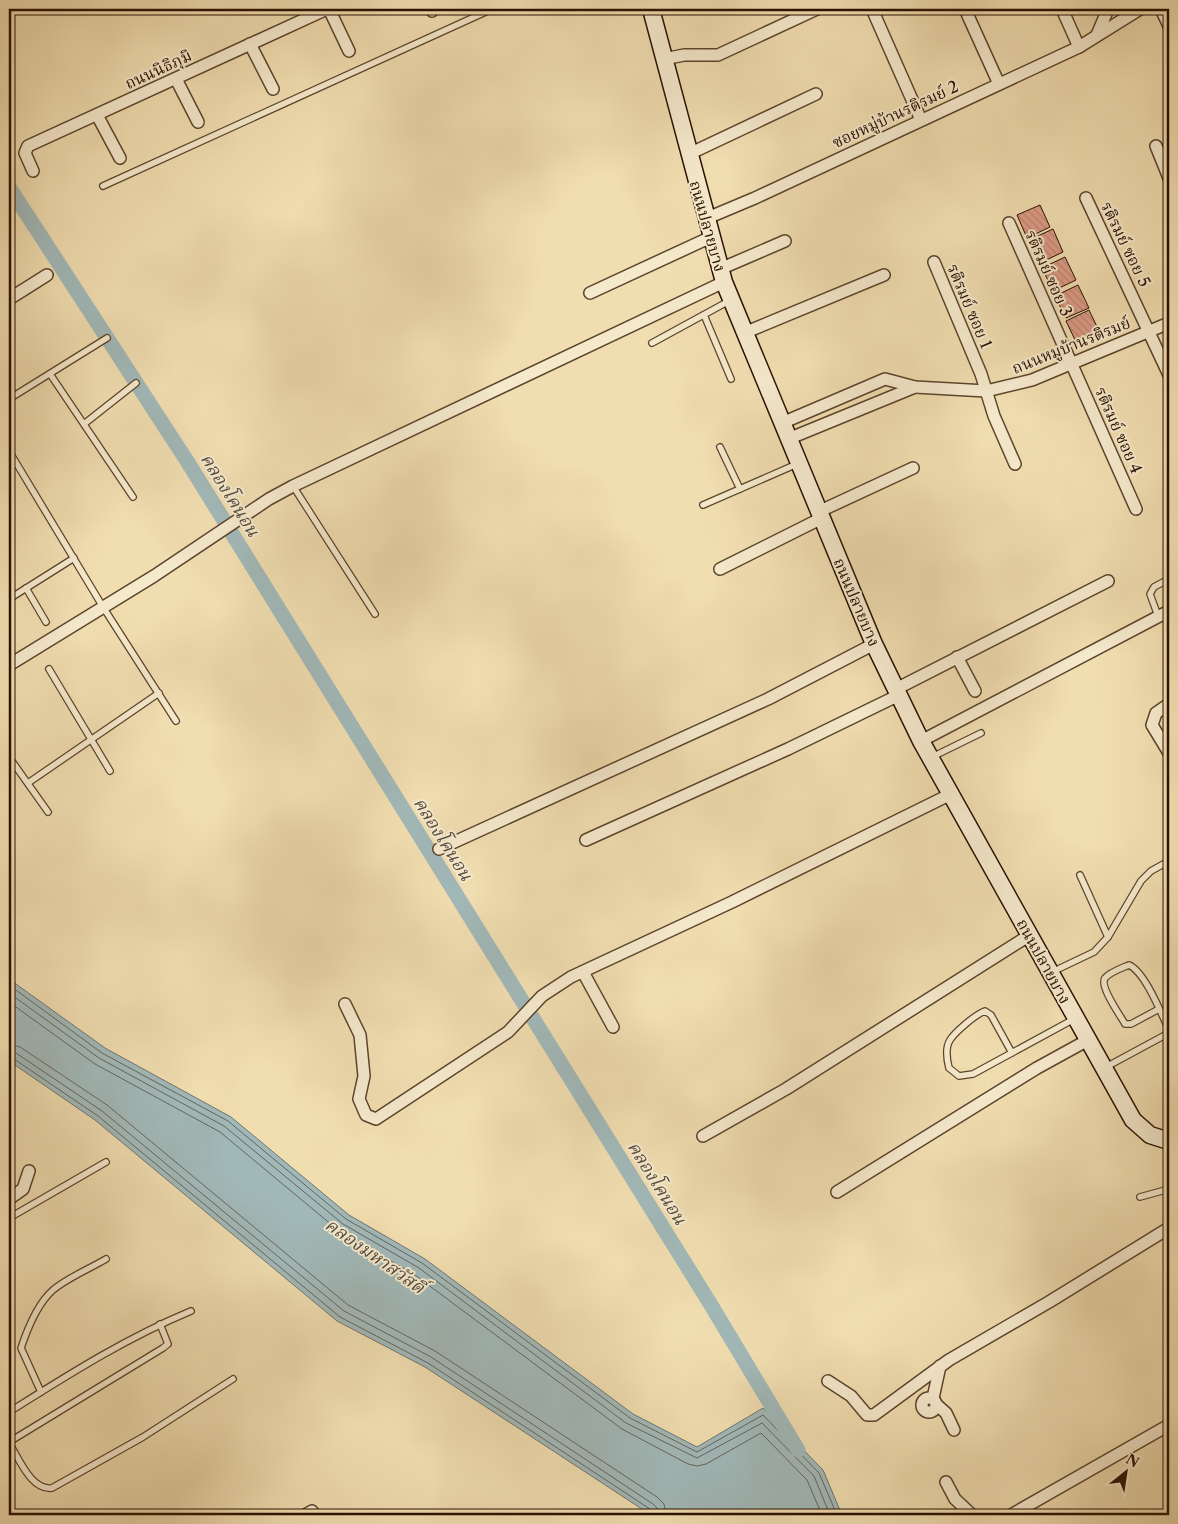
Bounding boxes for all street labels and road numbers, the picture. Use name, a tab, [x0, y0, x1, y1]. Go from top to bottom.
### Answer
street label: ถนนนิธิภุมิ	[121, 45, 195, 95]
street label: ซอยหมู่บ้านรติรมย์ 2	[829, 76, 962, 153]
street label: ถนนปลายบาง	[685, 178, 731, 274]
street label: รติรมย์ ซอย 5	[1097, 198, 1155, 290]
street label: รติรมย์ ซอย 3	[1021, 227, 1077, 319]
street label: รติรมย์ ซอย 1	[943, 261, 997, 352]
street label: ถนนหมูบ้านรติรมย์	[1009, 312, 1134, 379]
street label: รติรมย์ ซอย 4	[1091, 384, 1147, 476]
street label: ถนนปลายบาง	[829, 555, 885, 649]
street label: ถนนปลายบาง	[1012, 915, 1076, 1007]

